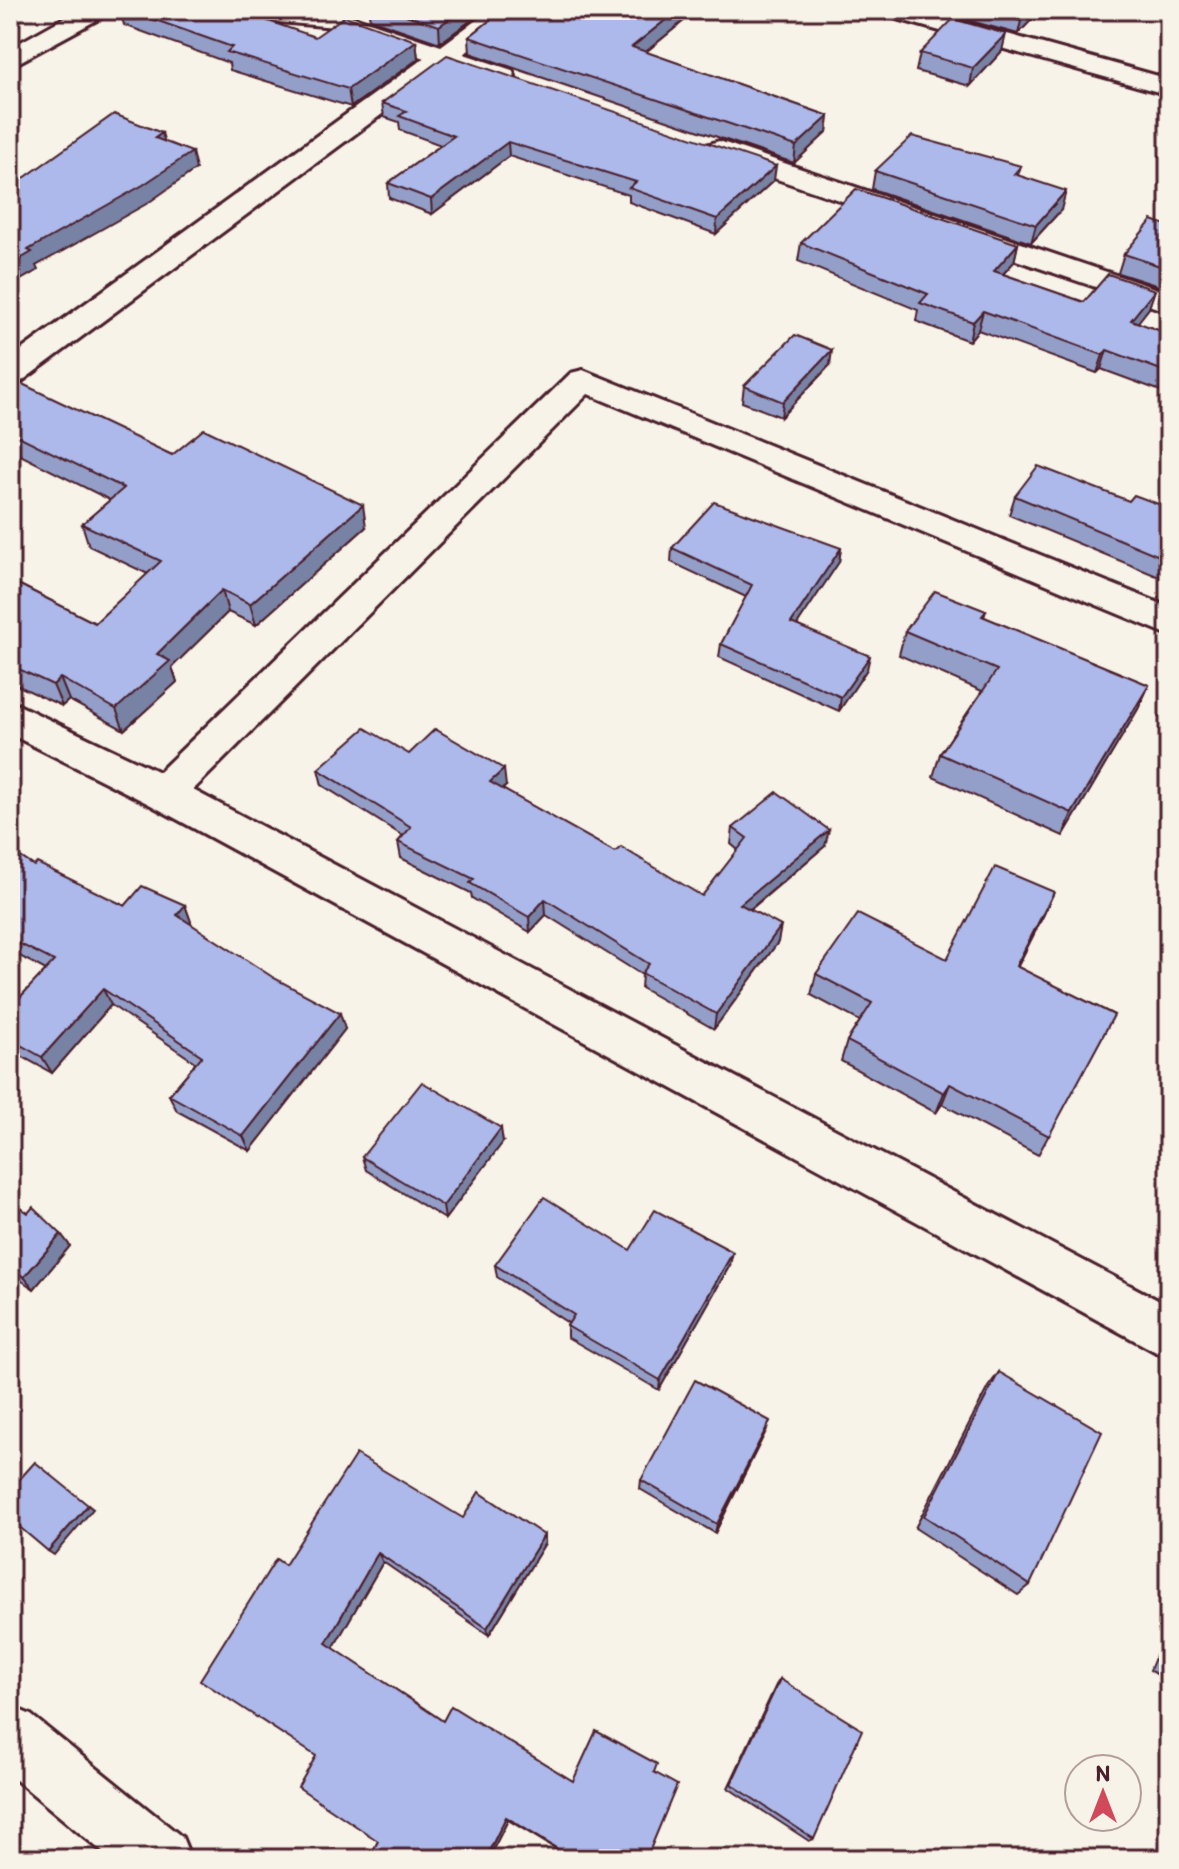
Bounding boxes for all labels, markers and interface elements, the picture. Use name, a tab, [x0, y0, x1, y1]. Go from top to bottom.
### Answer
north arrow	[1063, 1753, 1143, 1833]
text: N	[1096, 1760, 1110, 1787]

